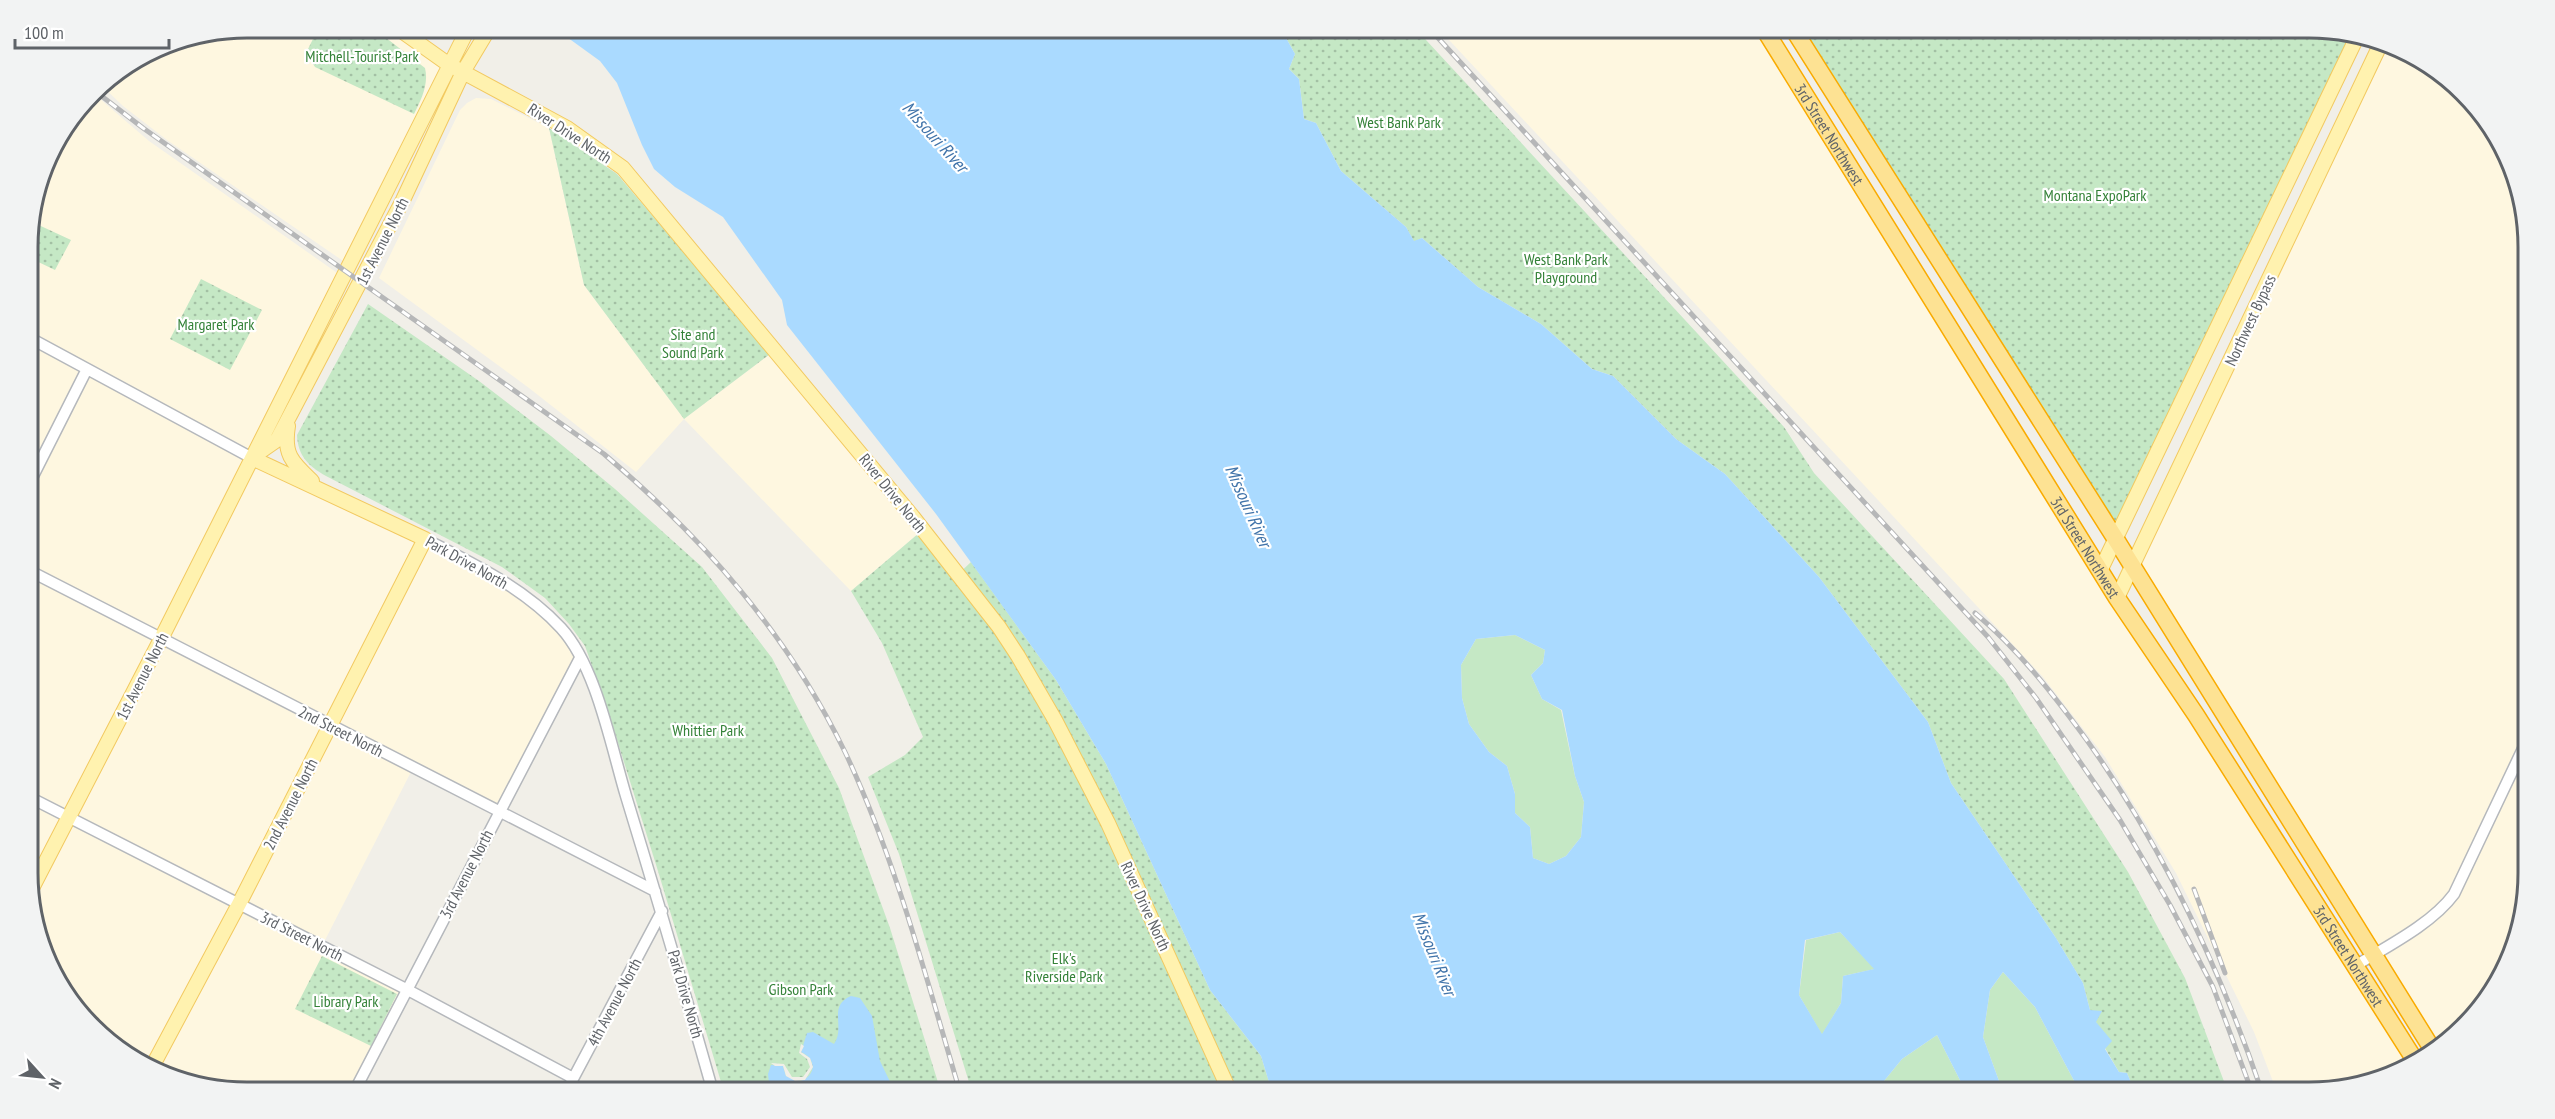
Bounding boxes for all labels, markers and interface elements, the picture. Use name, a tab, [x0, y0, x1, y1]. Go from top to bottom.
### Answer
scale bar	[15, 12, 170, 50]
text: 100 m	[24, 21, 64, 44]
park label: Mitchell-Tourist Park	[305, 46, 419, 66]
street label: 3rd Street Northwest	[1790, 80, 1869, 189]
water label: Missouri River	[897, 96, 975, 179]
street label: River Drive North	[524, 98, 616, 168]
park label: West Bank Park	[1357, 112, 1442, 132]
park label: Montana ExpoPark	[2044, 185, 2147, 205]
street label: 1st Avenue North	[351, 194, 413, 288]
park label: West Bank Park Playground	[1524, 249, 1609, 287]
street label: Northwest Bypass	[2220, 271, 2280, 369]
park label: Margaret Park	[178, 314, 255, 334]
park label: Site and Sound Park	[662, 324, 725, 362]
street label: River Drive North	[855, 449, 931, 537]
water label: Missouri River	[1220, 461, 1278, 553]
street label: 3rd Street Northwest	[2046, 493, 2125, 602]
street label: Park Drive North	[422, 531, 512, 593]
street label: 1st Avenue North	[111, 629, 173, 723]
street label: 2nd Street North	[295, 701, 387, 761]
park label: Whittier Park	[672, 720, 745, 740]
street label: 2nd Avenue North	[258, 755, 322, 853]
street label: 3rd Avenue North	[435, 826, 497, 922]
street label: River Drive North	[1117, 858, 1175, 954]
street label: 3rd Street Northwest	[2309, 901, 2388, 1011]
street label: 3rd Street North	[257, 907, 347, 965]
water label: Missouri River	[1407, 909, 1463, 1002]
street label: Park Drive North	[664, 948, 708, 1040]
park label: Elk's Riverside Park	[1025, 948, 1104, 986]
street label: 4th Avenue North	[582, 954, 646, 1050]
park label: Gibson Park	[769, 979, 834, 999]
park label: Library Park	[314, 991, 379, 1011]
north arrow	[12, 1047, 72, 1107]
text: N	[44, 1075, 66, 1092]

